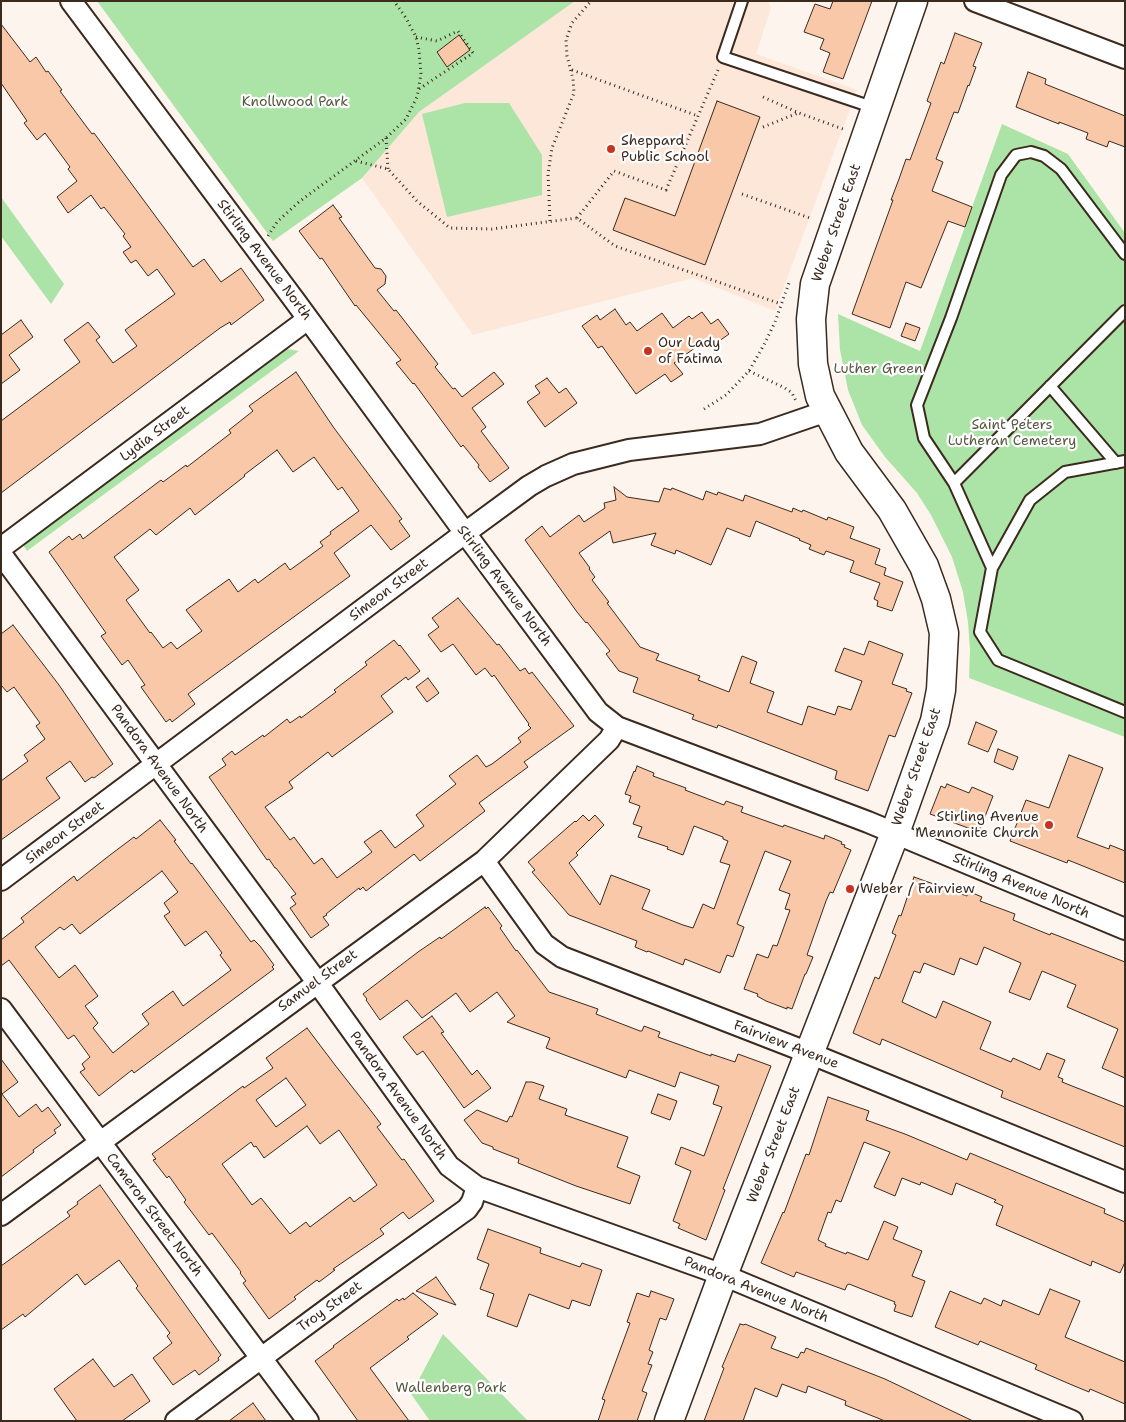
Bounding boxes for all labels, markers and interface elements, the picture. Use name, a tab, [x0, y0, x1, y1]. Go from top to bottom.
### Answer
park label: Knollwood Park	[242, 94, 348, 110]
place label: Sheppard Public School	[621, 133, 709, 166]
marker: Sheppard Public School	[605, 143, 617, 155]
street label: Weber Street East	[809, 162, 865, 284]
street label: Stirling Avenue North	[213, 196, 315, 324]
place label: Our Lady of Fatima	[658, 335, 722, 368]
marker: Our Lady of Fatima	[642, 345, 654, 357]
park label: Luther Green	[833, 361, 923, 377]
street label: Lydia Street	[117, 403, 193, 465]
park label: Saint Peters Lutheran Cemetery	[948, 417, 1076, 450]
street label: Stirling Avenue North	[453, 522, 555, 650]
street label: Simeon Street	[346, 555, 432, 625]
street label: Pandora Avenue North	[107, 701, 211, 837]
street label: Weber Street East	[889, 706, 945, 828]
street label: Simeon Street	[22, 798, 108, 868]
place label: Stirling Avenue Mennonite Church	[915, 809, 1039, 842]
marker: Stirling Avenue Mennonite Church	[1043, 819, 1055, 831]
street label: Stirling Avenue North	[950, 850, 1092, 922]
place label: Weber / Fairview	[860, 881, 975, 897]
marker: Weber / Fairview	[844, 883, 856, 895]
street label: Samuel Street	[275, 947, 361, 1015]
street label: Fairview Avenue	[731, 1017, 841, 1073]
street label: Pandora Avenue North	[346, 1028, 450, 1164]
street label: Weber Street East	[744, 1084, 804, 1206]
street label: Cameron Street North	[102, 1150, 206, 1280]
street label: Pandora Avenue North	[681, 1253, 831, 1327]
street label: Troy Street	[294, 1278, 366, 1336]
park label: Wallenberg Park	[395, 1380, 507, 1396]

